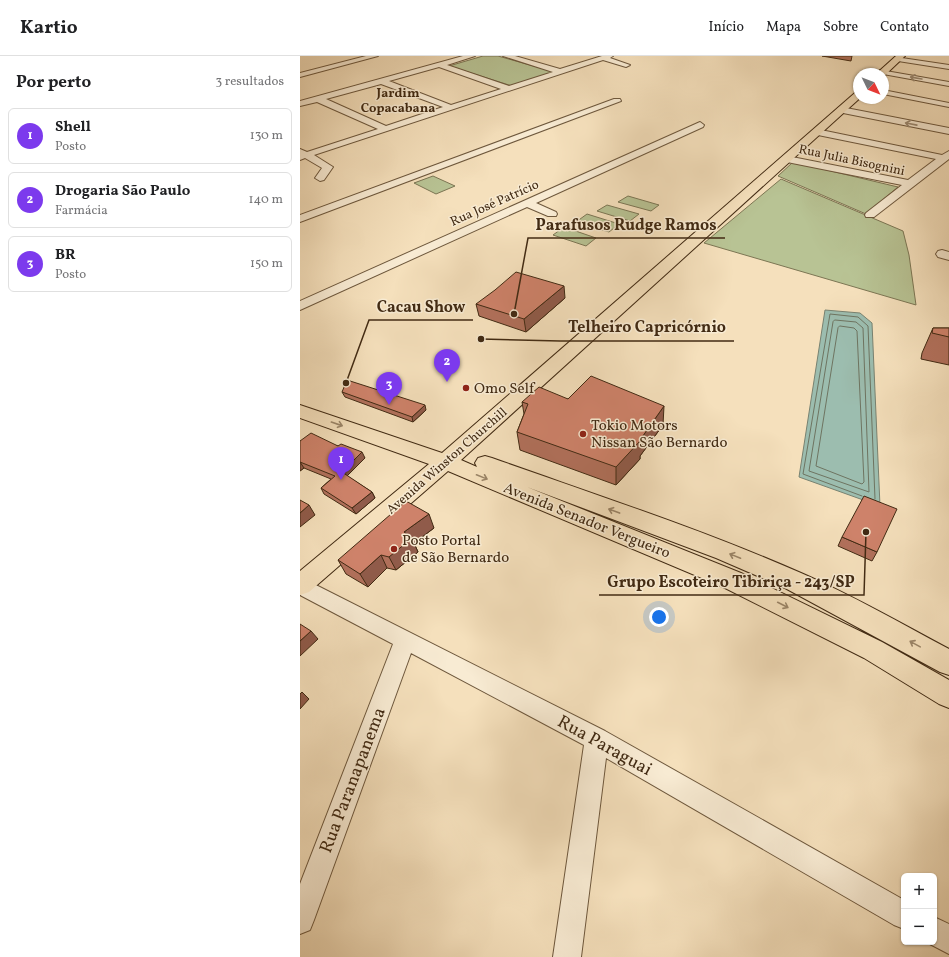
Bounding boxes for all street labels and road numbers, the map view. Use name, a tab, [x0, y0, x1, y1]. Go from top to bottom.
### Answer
street label: Rua Julia Bisognini	[797, 141, 906, 181]
street label: Rua José Patrício	[448, 176, 542, 231]
street label: Avenida Winston Churchill	[383, 404, 512, 519]
street label: Avenida Senador Vergueiro	[500, 478, 673, 565]
street label: Rua Paranapanema	[314, 704, 393, 857]
street label: Rua Paraguai	[552, 710, 656, 783]

